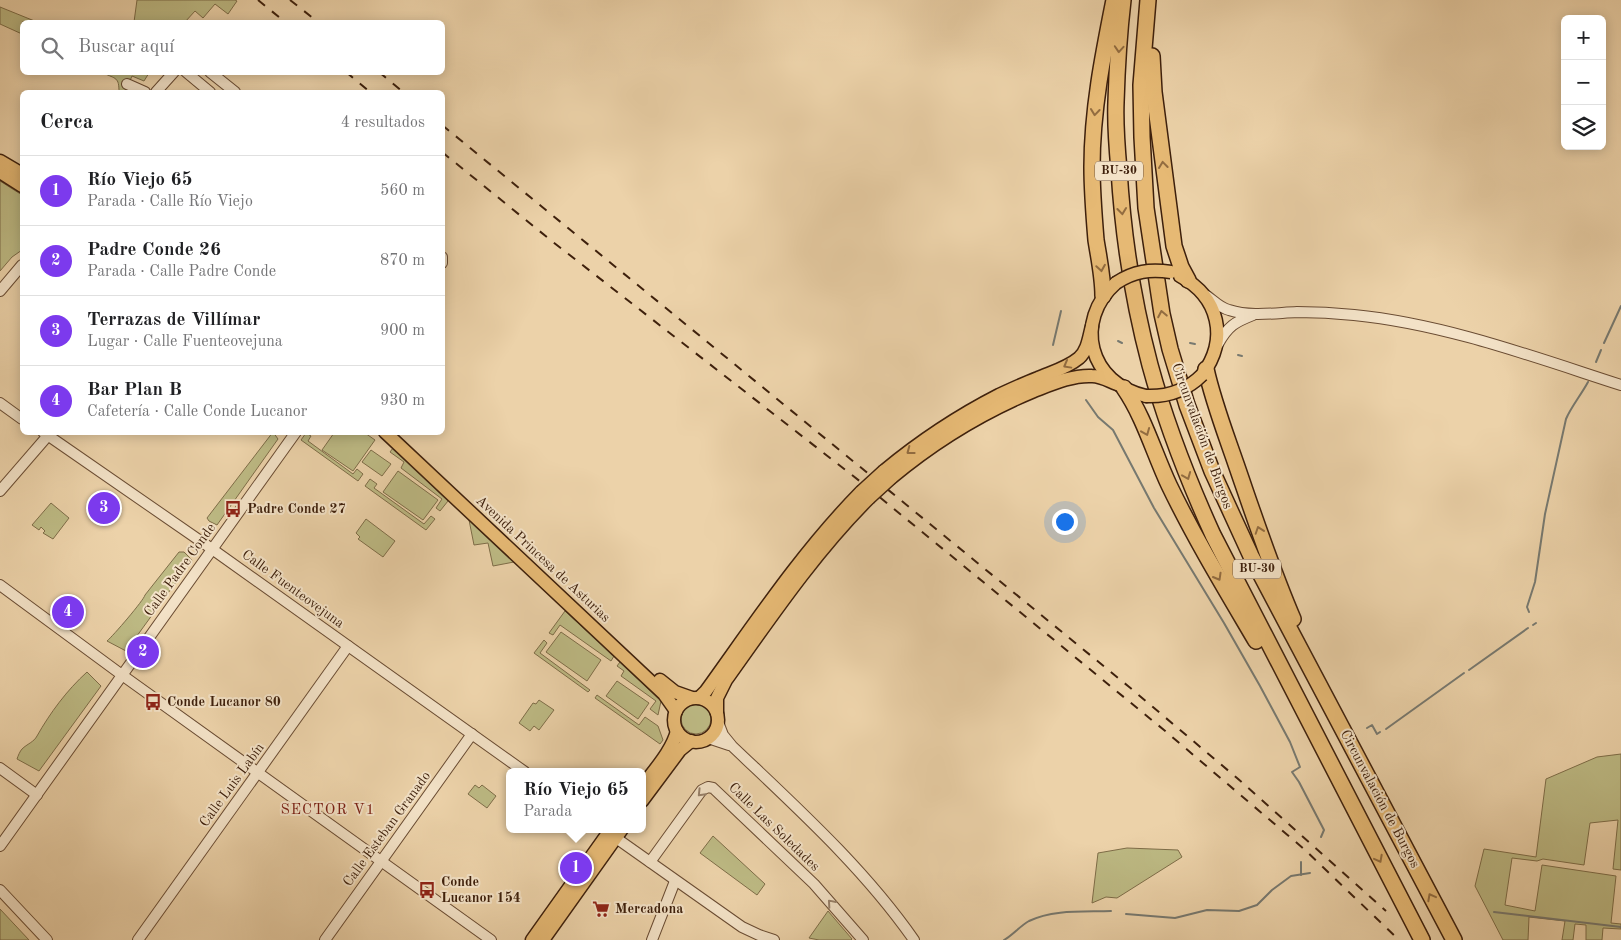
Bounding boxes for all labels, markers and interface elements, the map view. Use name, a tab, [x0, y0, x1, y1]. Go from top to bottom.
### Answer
map controls	[1561, 15, 1606, 150]
button: +	[1561, 15, 1606, 60]
search box	[20, 20, 445, 75]
icon: search	[38, 34, 66, 62]
text: Buscar aquí	[78, 38, 174, 57]
one-way arrow	[1113, 45, 1124, 53]
button: −	[1561, 60, 1606, 105]
button: layers	[1561, 105, 1606, 150]
one-way arrow	[1090, 108, 1101, 116]
text: Cerca	[40, 112, 93, 133]
text: 4 resultados	[341, 115, 425, 131]
one-way arrow	[1158, 161, 1169, 169]
road number: BU-30	[1095, 162, 1143, 180]
text: Río Viejo 65	[87, 171, 192, 190]
text: 1	[51, 183, 61, 199]
text: 560 m	[380, 183, 425, 199]
text: Parada · Calle Río Viejo	[87, 194, 253, 210]
one-way arrow	[1116, 207, 1127, 215]
text: Padre Conde 26	[87, 241, 221, 260]
text: 2	[51, 253, 61, 269]
text: 870 m	[380, 253, 425, 269]
text: Parada · Calle Padre Conde	[87, 264, 276, 280]
one-way arrow	[1096, 264, 1106, 273]
one-way arrow	[1157, 310, 1168, 319]
text: Terrazas de Villímar	[87, 311, 260, 330]
text: 3	[51, 323, 61, 339]
text: 900 m	[380, 323, 425, 339]
text: Lugar · Calle Fuenteovejuna	[87, 334, 283, 350]
one-way arrow	[1064, 359, 1073, 369]
street label: Circunvalación de Burgos	[1169, 361, 1235, 511]
text: Bar Plan B	[87, 381, 182, 400]
text: 4	[51, 393, 61, 409]
text: 930 m	[380, 393, 425, 409]
text: Cafetería · Calle Conde Lucanor	[87, 404, 307, 420]
one-way arrow	[1139, 427, 1150, 436]
one-way arrow	[907, 445, 916, 453]
one-way arrow	[1181, 471, 1191, 480]
pin: 3	[88, 489, 120, 527]
street label: Avenida Princesa de Asturias	[473, 493, 613, 625]
bus stop icon: Padre Conde 27	[223, 499, 243, 519]
place label: Padre Conde 27	[247, 502, 346, 516]
your location	[1052, 509, 1078, 535]
street label: Calle Padre Conde	[142, 521, 218, 619]
one-way arrow	[1255, 526, 1265, 535]
street label: Calle Fuenteovejuna	[239, 547, 347, 631]
road number: BU-30	[1233, 560, 1281, 578]
one-way arrow	[1212, 571, 1222, 580]
pin: 4	[52, 593, 84, 631]
pin: 2	[127, 633, 159, 671]
bus stop icon: Conde Lucanor 80	[143, 692, 163, 712]
place label: Conde Lucanor 80	[167, 695, 281, 709]
street label: Circunvalación de Burgos	[1338, 728, 1422, 870]
street label: Calle Luis Labín	[197, 740, 267, 829]
popup	[506, 768, 646, 833]
street label: Calle Esteban Granado	[341, 769, 433, 889]
street label: Calle Las Soledades	[726, 780, 822, 874]
text: Río Viejo 65	[523, 781, 629, 800]
one-way arrow	[698, 788, 707, 797]
district label: SECTOR V1	[280, 803, 376, 818]
text: Parada	[523, 804, 572, 820]
pin: 1	[560, 849, 592, 887]
one-way arrow	[1373, 853, 1383, 862]
place label: Conde Lucanor 154	[441, 875, 521, 905]
bus stop icon: Conde Lucanor 154	[417, 880, 437, 900]
one-way arrow	[1427, 893, 1437, 902]
supermarket icon: Mercadona	[591, 899, 611, 919]
one-way arrow	[828, 900, 837, 909]
place label: Mercadona	[615, 902, 683, 916]

